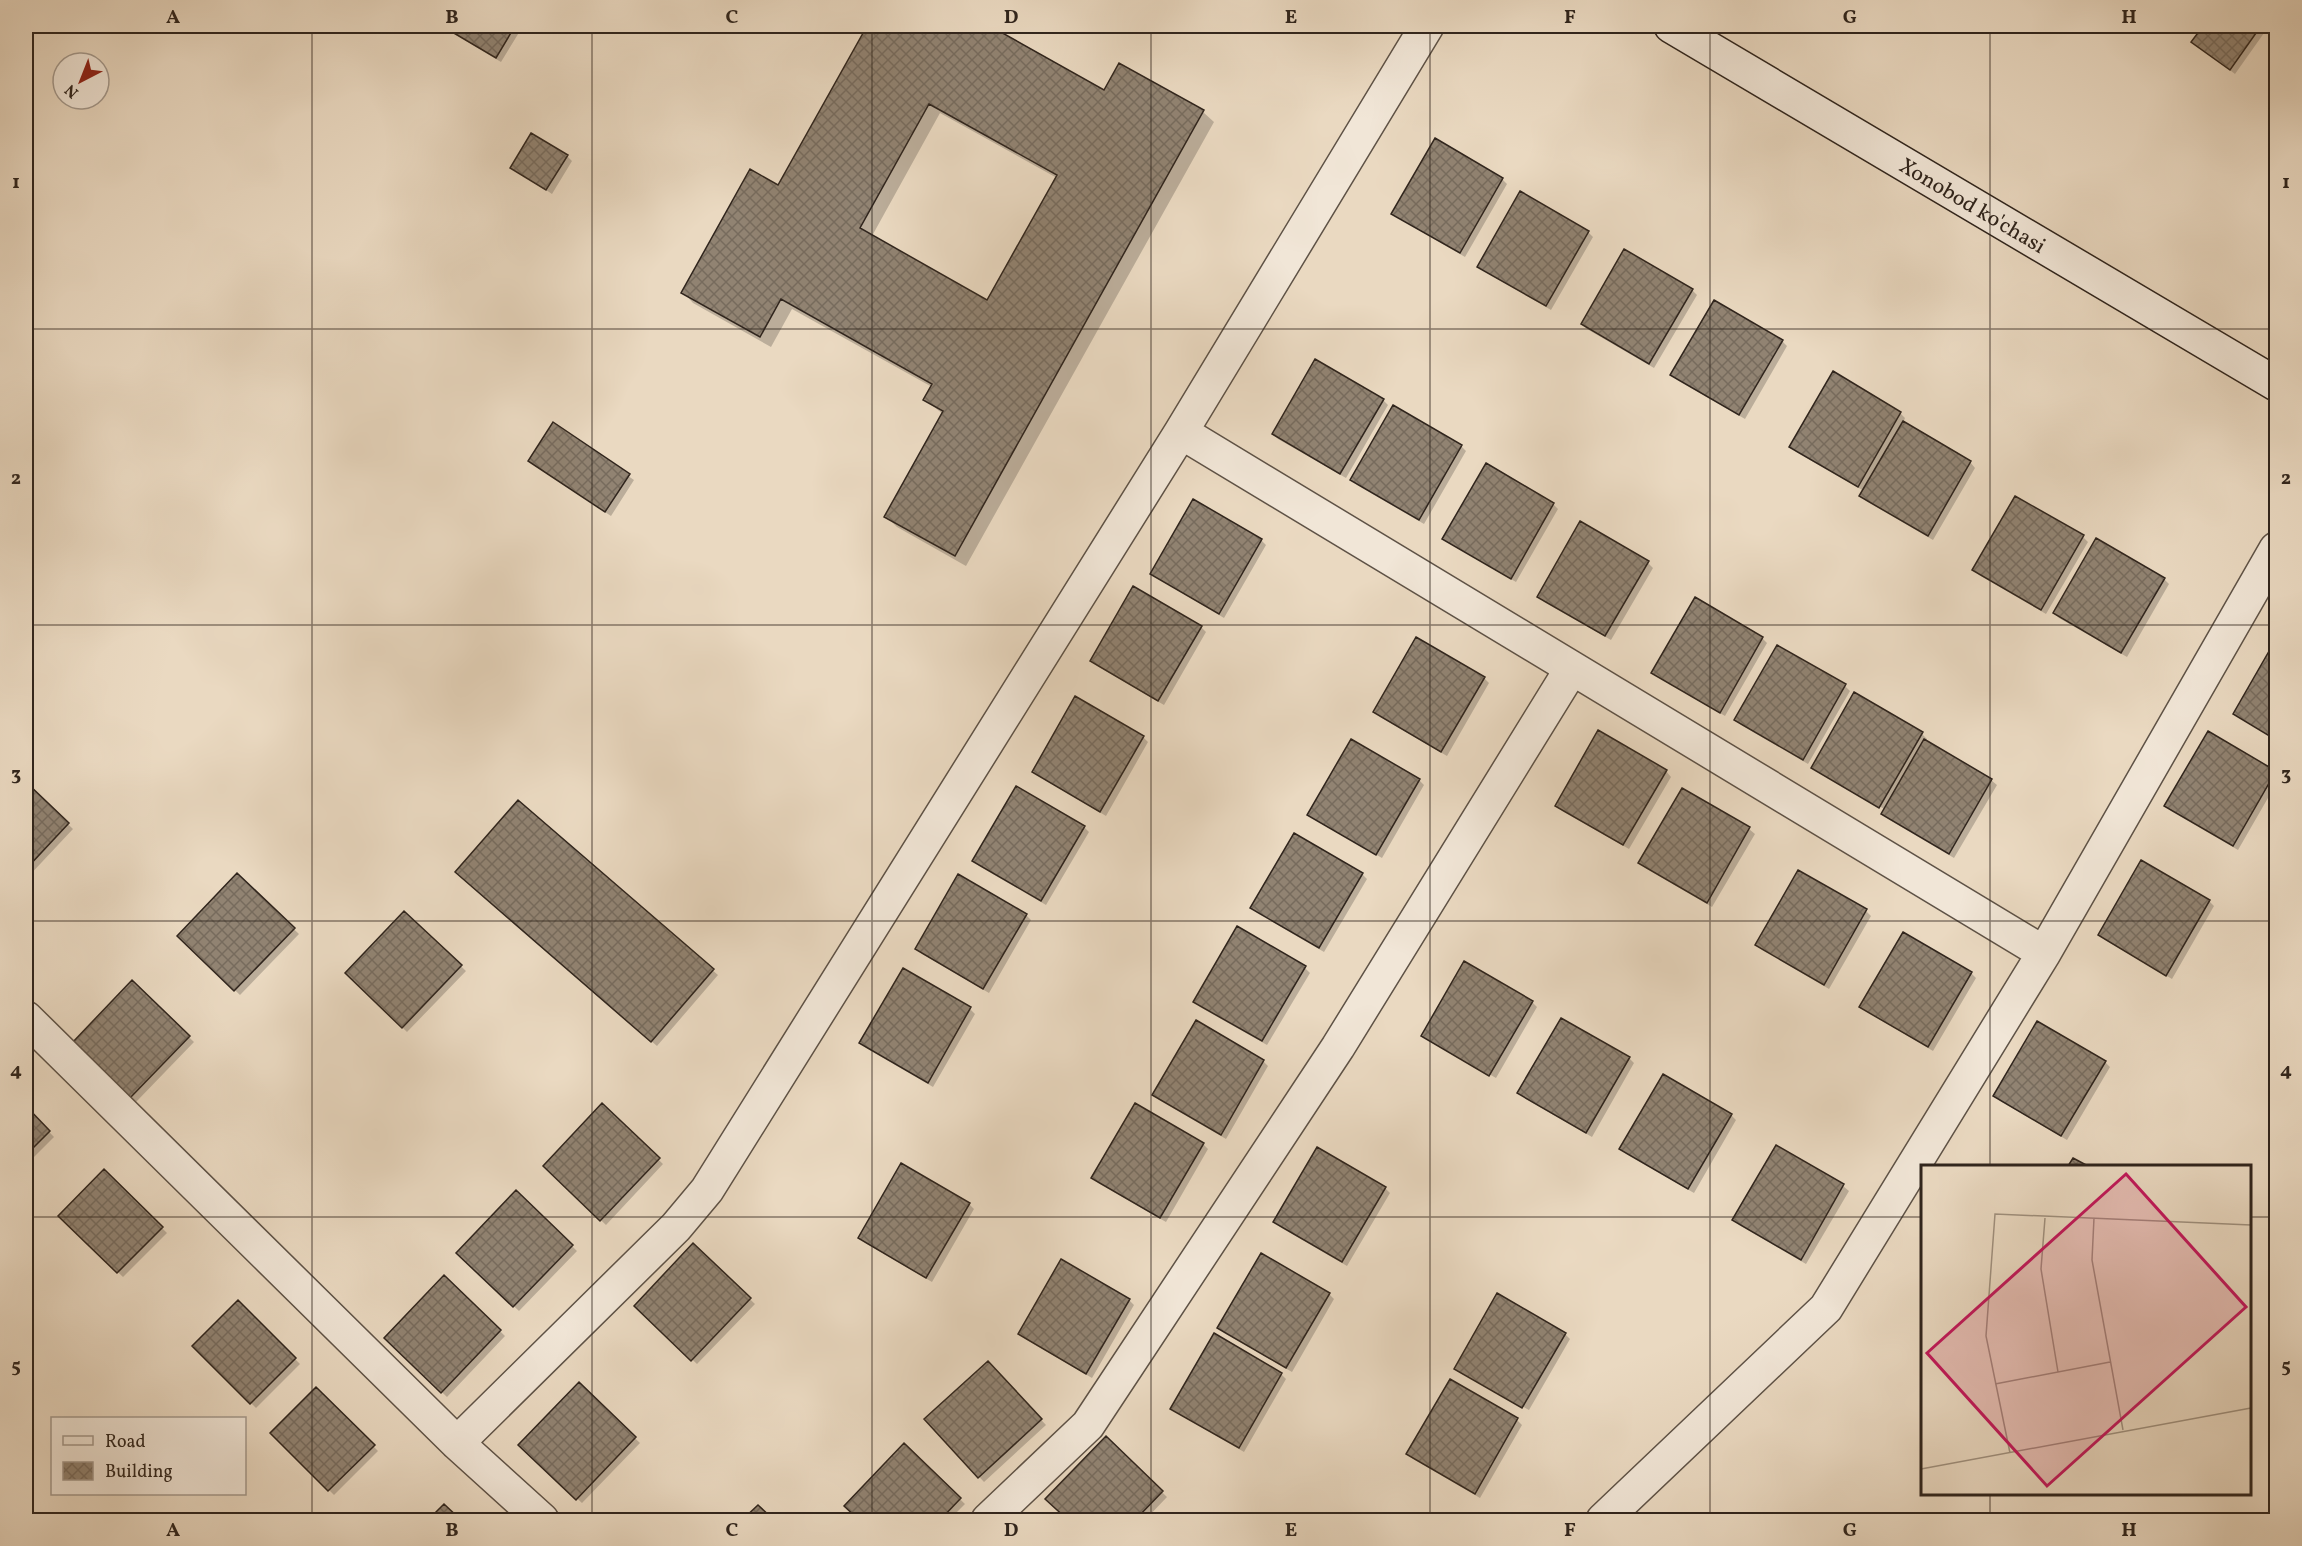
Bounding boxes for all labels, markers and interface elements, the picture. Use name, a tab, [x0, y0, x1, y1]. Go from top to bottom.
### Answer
text: A	[166, 4, 180, 32]
text: B	[445, 4, 459, 32]
text: C	[726, 4, 739, 32]
text: D	[1004, 4, 1018, 32]
text: E	[1285, 4, 1297, 32]
text: F	[1564, 4, 1576, 32]
text: G	[1843, 4, 1857, 32]
text: H	[2121, 4, 2137, 32]
north arrow	[51, 51, 111, 111]
text: N	[60, 78, 84, 103]
street label: Xonobod ko'chasi	[1893, 151, 2051, 262]
text: 1	[12, 169, 20, 197]
text: 1	[2282, 169, 2290, 197]
text: 2	[11, 465, 21, 493]
text: 2	[2281, 465, 2291, 493]
text: 3	[11, 761, 21, 789]
text: 3	[2281, 761, 2291, 789]
text: 4	[10, 1057, 22, 1085]
text: 4	[2280, 1057, 2292, 1085]
inset map	[1921, 1165, 2251, 1495]
text: 5	[11, 1353, 21, 1381]
text: 5	[2281, 1353, 2291, 1381]
legend	[51, 1417, 246, 1495]
text: Road	[105, 1430, 146, 1455]
text: Building	[105, 1460, 173, 1485]
text: A	[166, 1517, 180, 1545]
text: B	[445, 1517, 459, 1545]
text: C	[726, 1517, 739, 1545]
text: D	[1004, 1517, 1018, 1545]
text: E	[1285, 1517, 1297, 1545]
text: F	[1564, 1517, 1576, 1545]
text: G	[1843, 1517, 1857, 1545]
text: H	[2121, 1517, 2137, 1545]

